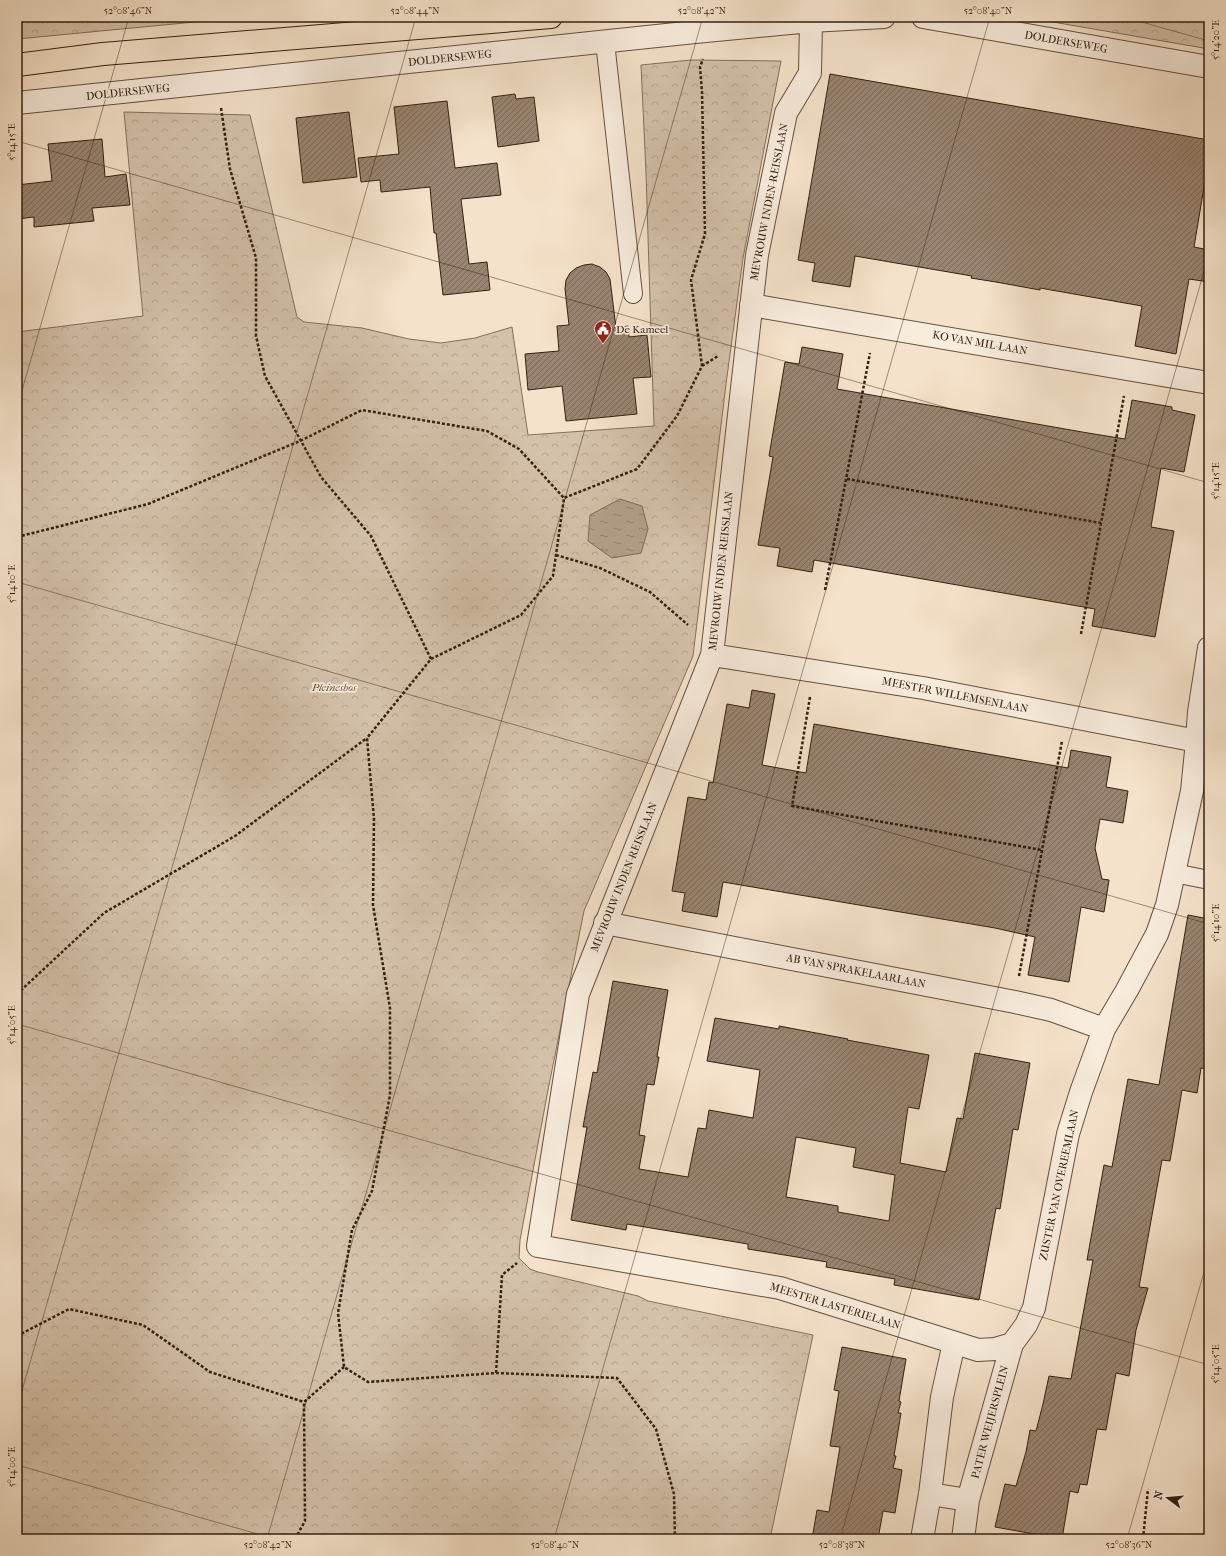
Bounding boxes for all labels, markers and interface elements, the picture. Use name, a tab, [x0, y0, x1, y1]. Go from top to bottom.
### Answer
text: 52°08'46"N	[104, 5, 153, 17]
text: 52°08'44"N	[390, 5, 440, 17]
text: 52°08'42"N	[678, 5, 727, 17]
text: 52°08'40"N	[964, 5, 1013, 17]
text: 5°14'20"E	[1210, 20, 1222, 60]
street label: DOLDERSEWEG	[1023, 28, 1109, 56]
street label: DOLDERSEWEG	[407, 47, 493, 69]
street label: DOLDERSEWEG	[85, 81, 171, 103]
street label: MEVROUW INDEN-REISSLAAN	[747, 121, 791, 282]
text: 5°14'15"E	[6, 123, 18, 161]
public building icon: De Kameel	[593, 319, 613, 344]
place label: De Kameel	[616, 323, 668, 336]
street label: KO VAN MIL-LAAN	[931, 328, 1029, 358]
text: 5°14'15"E	[1210, 462, 1222, 500]
street label: MEVROUW INDEN-REISSLAAN	[706, 490, 736, 651]
text: 5°14'10"E	[6, 565, 18, 603]
street label: MEESTER WILLEMSENLAAN	[881, 674, 1030, 716]
park label: Pleinesbos	[311, 681, 357, 694]
street label: MEVROUW INDEN-REISSLAAN	[588, 800, 660, 954]
text: 5°14'10"E	[1210, 904, 1222, 942]
street label: AB VAN SPRAKELAARLAAN	[784, 951, 927, 991]
text: 5°14'05"E	[6, 1005, 18, 1045]
street label: ZUSTER VAN OVEREEMLAAN	[1037, 1108, 1081, 1262]
street label: MEESTER LASTERIELAAN	[768, 1280, 902, 1332]
text: 5°14'05"E	[1210, 1344, 1222, 1384]
street label: PATER WEIJERSPLEIN	[969, 1363, 1012, 1480]
text: 5°14'00"E	[6, 1447, 18, 1487]
north arrow	[1148, 1478, 1188, 1518]
text: N	[1151, 1489, 1166, 1501]
text: 52°08'42"N	[244, 1539, 293, 1551]
text: 52°08'40"N	[531, 1539, 580, 1551]
text: 52°08'38"N	[819, 1539, 866, 1551]
text: 52°08'36"N	[1106, 1539, 1153, 1551]

